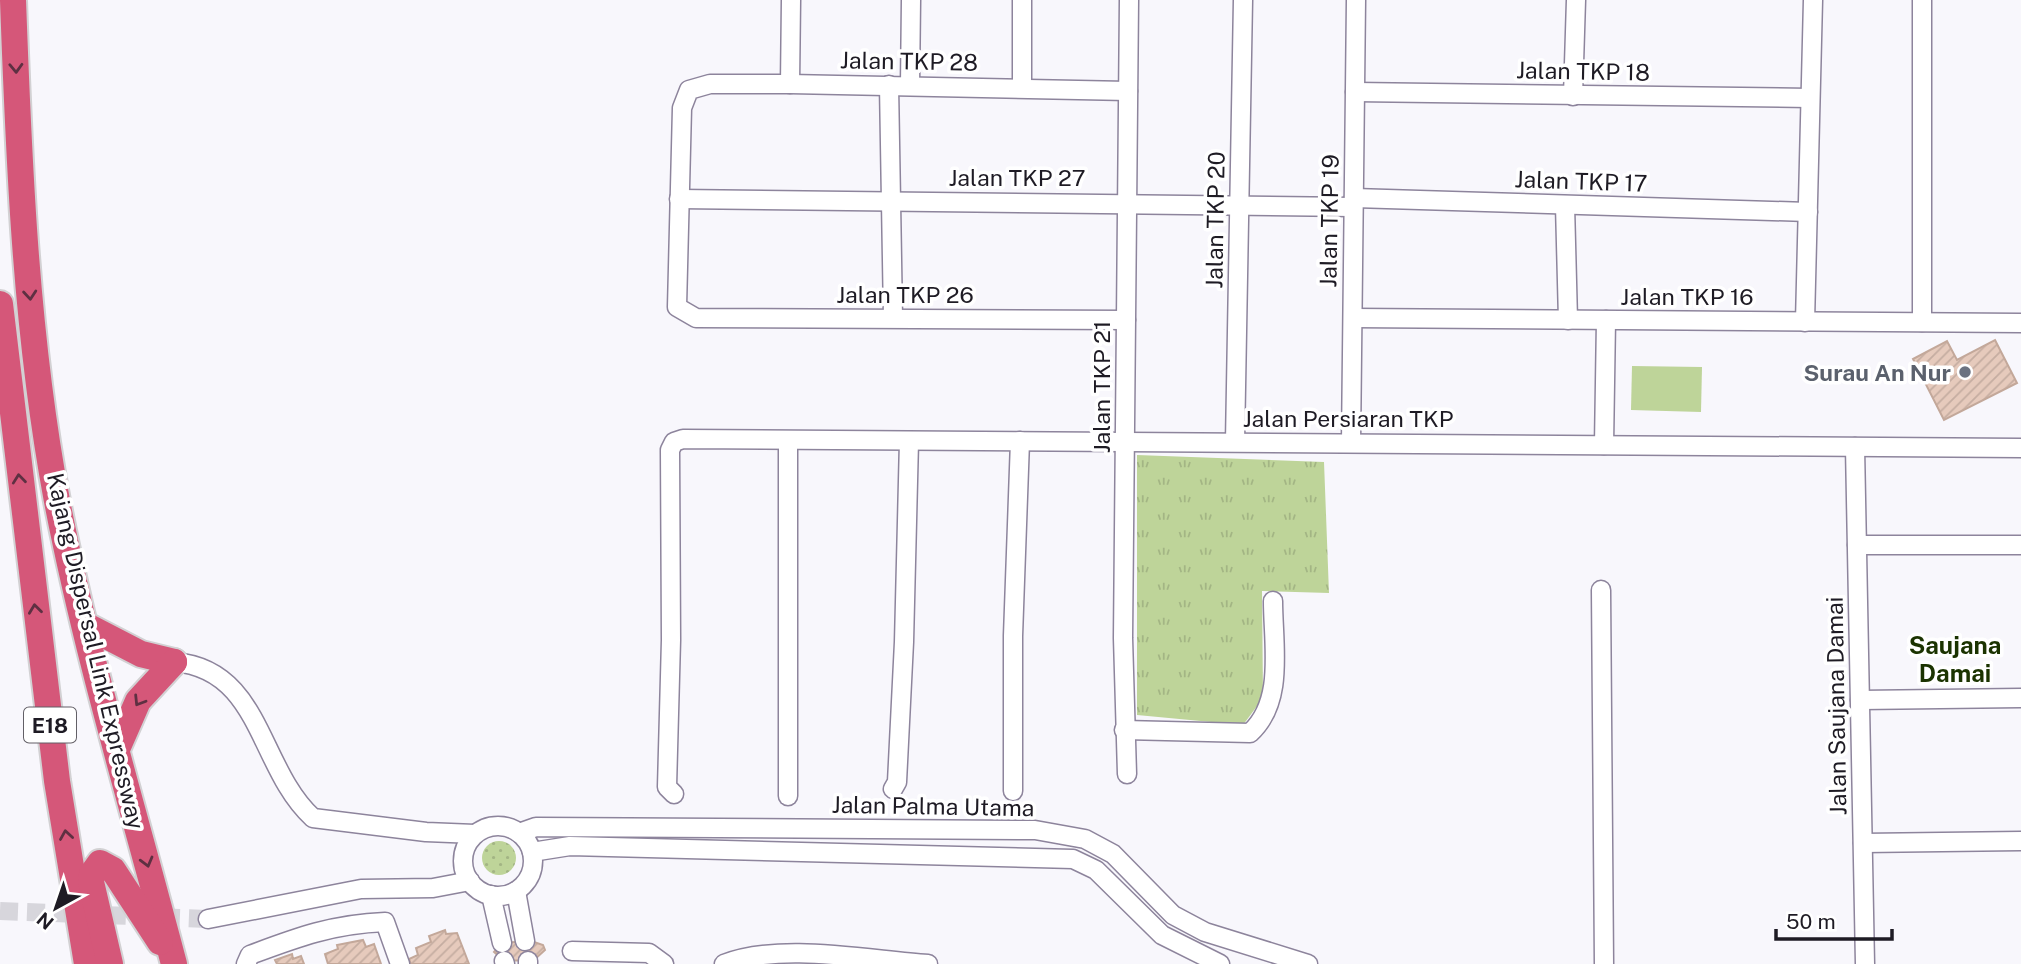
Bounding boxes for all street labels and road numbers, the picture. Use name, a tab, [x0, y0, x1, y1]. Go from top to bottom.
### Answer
street label: Jalan TKP 28	[840, 46, 978, 76]
street label: Jalan TKP 18	[1516, 56, 1650, 86]
street label: Jalan TKP 20	[1200, 151, 1230, 289]
street label: Jalan TKP 19	[1314, 154, 1344, 288]
street label: Jalan TKP 27	[948, 164, 1086, 191]
street label: Jalan TKP 17	[1514, 165, 1648, 197]
street label: Jalan TKP 26	[836, 281, 974, 308]
street label: Jalan TKP 16	[1620, 283, 1754, 310]
street label: Jalan TKP 21	[1088, 321, 1115, 453]
street label: Jalan Persiaran TKP	[1243, 405, 1453, 432]
street label: Kajang Dispersal Link Expressway	[42, 470, 150, 832]
street label: Jalan Saujana Damai	[1821, 596, 1851, 816]
road number: E18	[24, 708, 76, 742]
street label: Jalan Palma Utama	[831, 791, 1035, 821]

